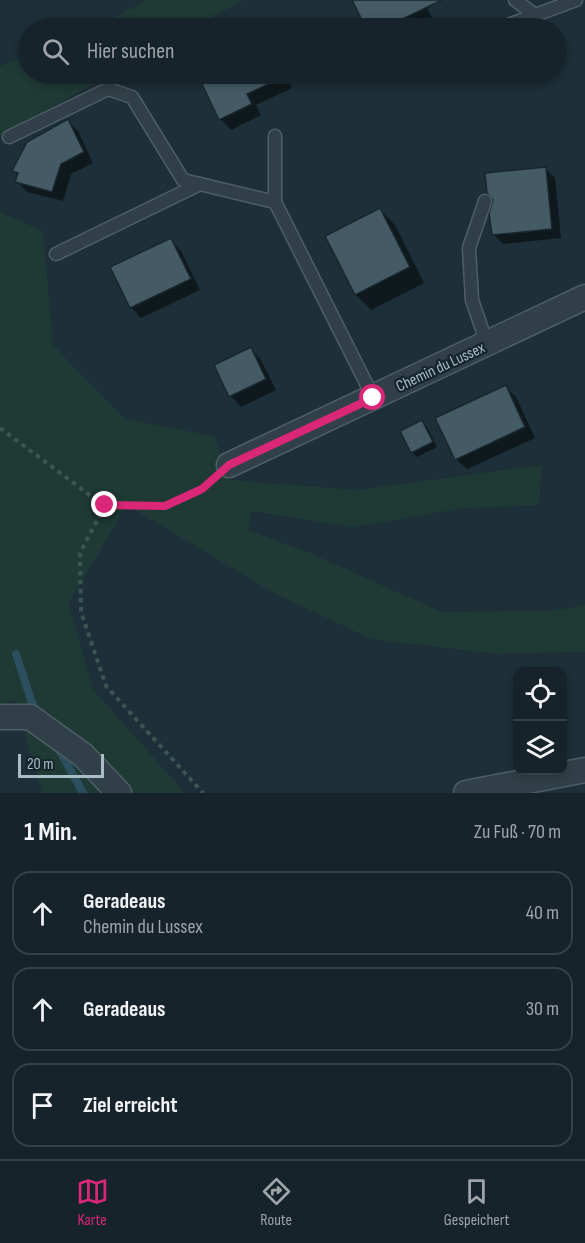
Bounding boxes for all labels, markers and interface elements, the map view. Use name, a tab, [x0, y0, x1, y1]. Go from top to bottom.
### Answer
search box	[18, 18, 567, 84]
icon: search	[39, 35, 72, 68]
text: Hier suchen	[87, 38, 175, 65]
street label: Chemin du Lussex	[393, 339, 488, 396]
route start	[359, 384, 385, 410]
route end	[91, 491, 117, 517]
map controls	[513, 667, 567, 775]
button: locate	[513, 667, 567, 721]
button: layers	[513, 721, 567, 775]
scale bar	[18, 751, 104, 778]
text: 20 m	[27, 755, 54, 774]
text: 1 Min.	[24, 817, 77, 848]
text: Zu Fuß · 70 m	[474, 820, 561, 844]
text: Geradeaus	[83, 888, 166, 915]
icon: ahead	[26, 897, 59, 930]
text: 40 m	[526, 901, 559, 925]
text: Chemin du Lussex	[83, 915, 203, 939]
icon: ahead	[26, 993, 59, 1026]
text: Geradeaus	[83, 996, 166, 1023]
text: 30 m	[526, 997, 559, 1021]
icon: arrive	[26, 1089, 59, 1122]
text: Ziel erreicht	[83, 1092, 178, 1119]
tab: Karte	[76, 1175, 109, 1230]
tab: Route	[260, 1175, 293, 1230]
tab: Gespeichert	[444, 1175, 509, 1230]

